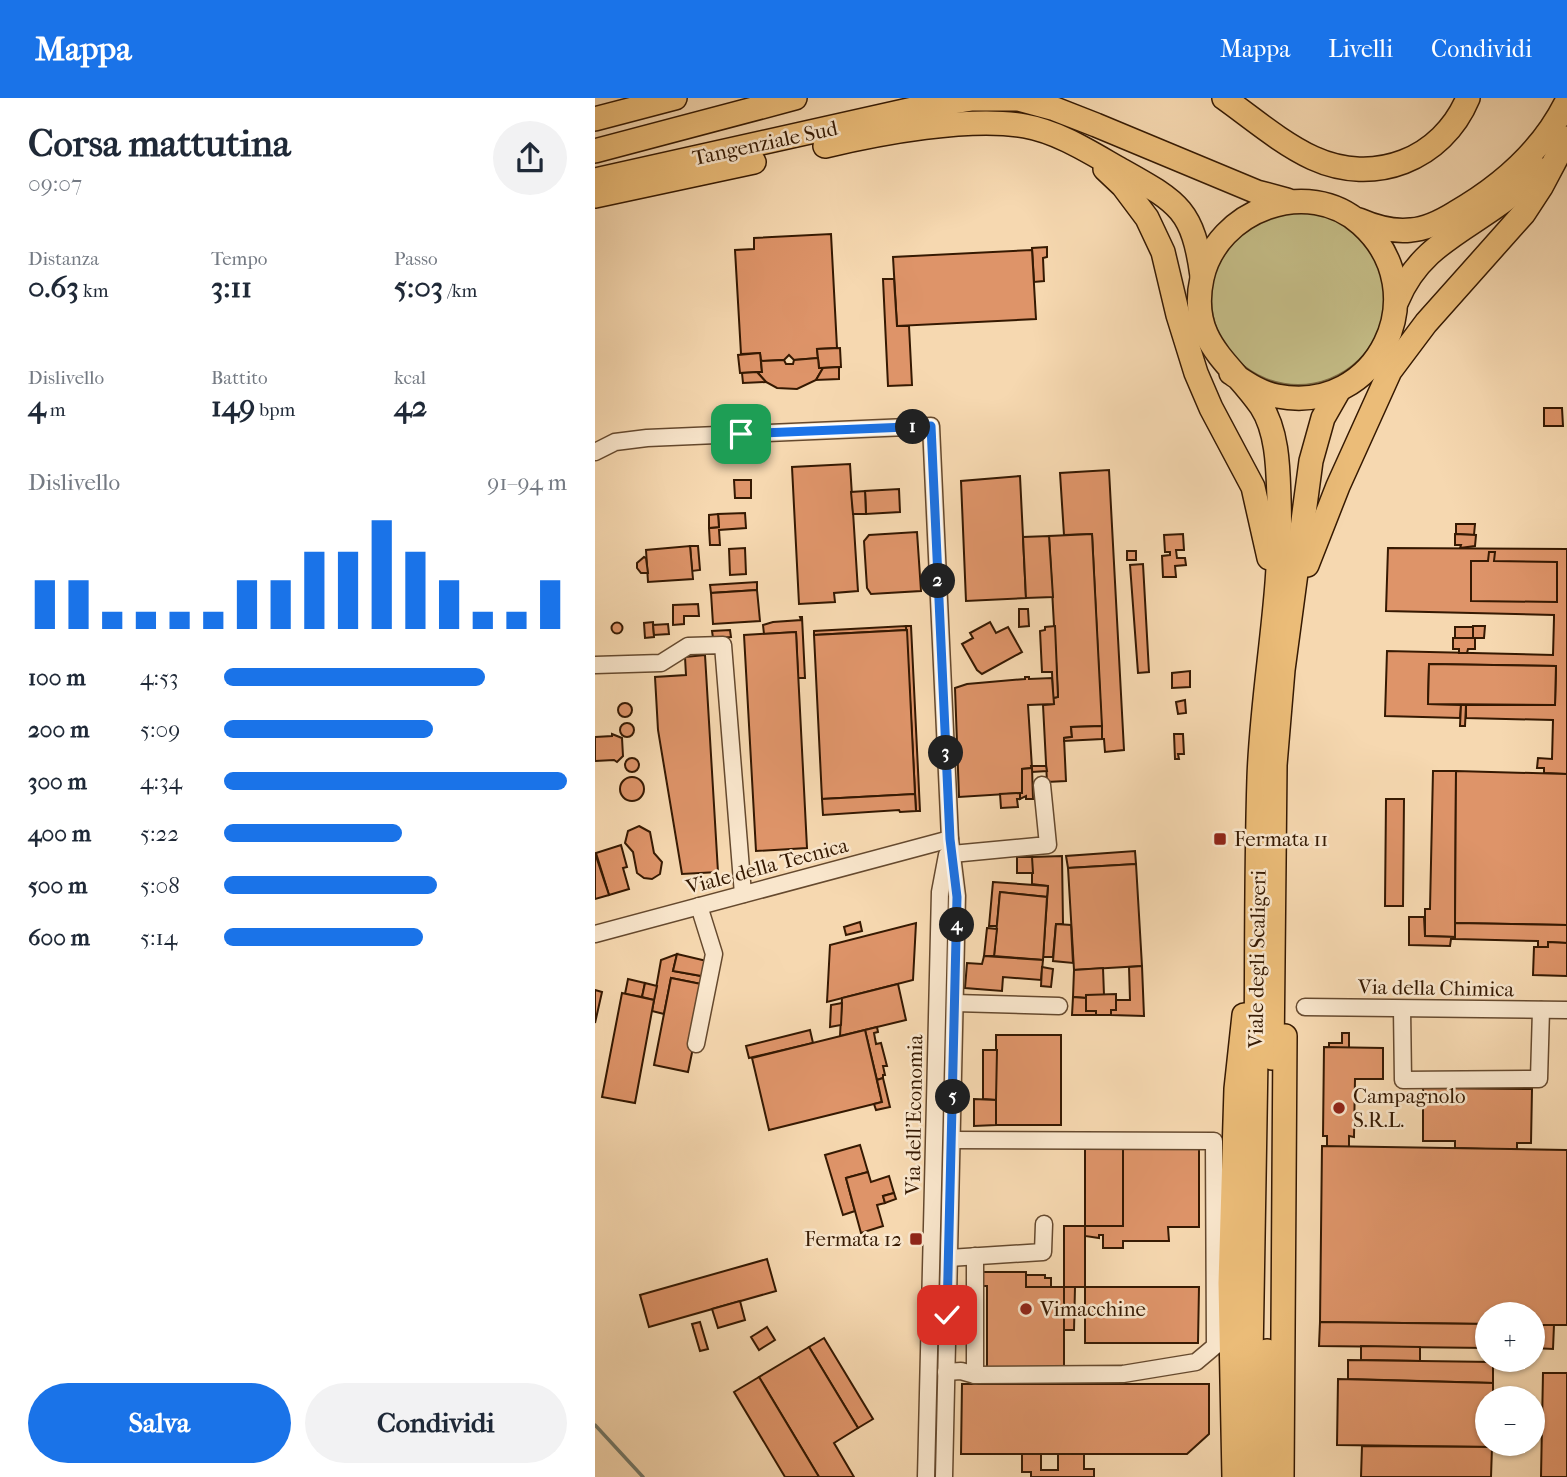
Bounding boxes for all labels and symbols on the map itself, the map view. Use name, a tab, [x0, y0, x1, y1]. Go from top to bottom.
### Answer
street label: Tangenziale Sud	[690, 116, 840, 170]
pin	[711, 404, 771, 464]
pin: 1	[895, 410, 931, 444]
pin: 2	[921, 564, 955, 598]
pin: 3	[929, 736, 963, 770]
place label: Fermata 11	[1234, 827, 1328, 851]
marker: Fermata 11	[1212, 831, 1228, 847]
street label: Viale della Tecnica	[682, 833, 851, 899]
street label: Viale degli Scaligeri	[1243, 870, 1271, 1049]
pin: 4	[939, 908, 975, 942]
street label: Via della Chimica	[1357, 975, 1515, 1001]
street label: Via dell'Economia	[901, 1034, 927, 1196]
pin: 5	[935, 1080, 971, 1114]
place label: Campagnolo S.R.L.	[1353, 1084, 1466, 1132]
marker: Campagnolo S.R.L.	[1331, 1100, 1347, 1116]
place label: Fermata 12	[804, 1227, 902, 1251]
marker: Fermata 12	[908, 1231, 924, 1247]
pin	[917, 1285, 977, 1345]
place label: Vimacchine	[1039, 1297, 1146, 1321]
marker: Vimacchine	[1018, 1301, 1034, 1317]

